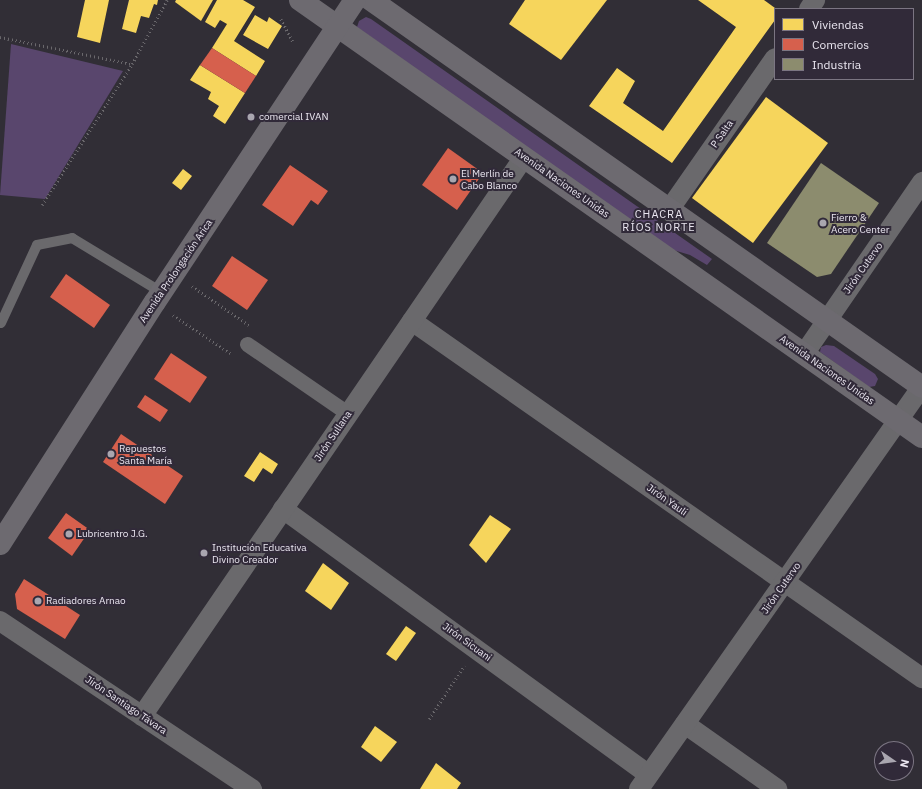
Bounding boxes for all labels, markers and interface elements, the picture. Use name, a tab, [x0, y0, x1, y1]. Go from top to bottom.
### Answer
legend	[774, 8, 914, 80]
text: Viviendas	[812, 17, 864, 32]
text: Comercios	[812, 37, 869, 52]
text: Industria	[812, 57, 861, 72]
place label: comercial IVAN	[259, 111, 329, 123]
marker: comercial IVAN	[246, 112, 256, 122]
street label: P Salta	[708, 118, 736, 150]
street label: Avenida Naciones Unidas	[512, 146, 612, 220]
place label: El Merlín de Cabo Blanco	[461, 167, 517, 190]
marker: El Merlín de Cabo Blanco	[448, 174, 458, 184]
district label: CHACRA RÍOS NORTE	[622, 208, 696, 234]
place label: Fierro & Acero Center	[831, 211, 889, 234]
street label: Avenida Prolongación Arica	[137, 217, 215, 325]
marker: Fierro & Acero Center	[818, 218, 828, 228]
street label: Jirón Cutervo	[841, 240, 885, 296]
street label: Avenida Naciones Unidas	[777, 333, 877, 407]
street label: Jirón Sullana	[312, 409, 354, 463]
place label: Repuestos Santa María	[119, 442, 172, 466]
marker: Repuestos Santa María	[106, 449, 116, 459]
street label: Jirón Yauli	[645, 482, 689, 518]
place label: Lubricentro J.G.	[77, 528, 148, 540]
marker: Lubricentro J.G.	[64, 529, 74, 539]
place label: Institución Educativa Divino Creador	[212, 541, 307, 564]
marker: Institución Educativa Divino Creador	[199, 548, 209, 558]
street label: Jirón Cutervo	[759, 560, 803, 616]
place label: Radiadores Arnao	[46, 595, 126, 607]
marker: Radiadores Arnao	[33, 596, 43, 606]
street label: Jirón Sicuani	[440, 620, 494, 664]
street label: Jirón Santiago Távara	[83, 673, 169, 737]
north arrow	[874, 741, 914, 781]
text: N	[897, 758, 912, 769]

